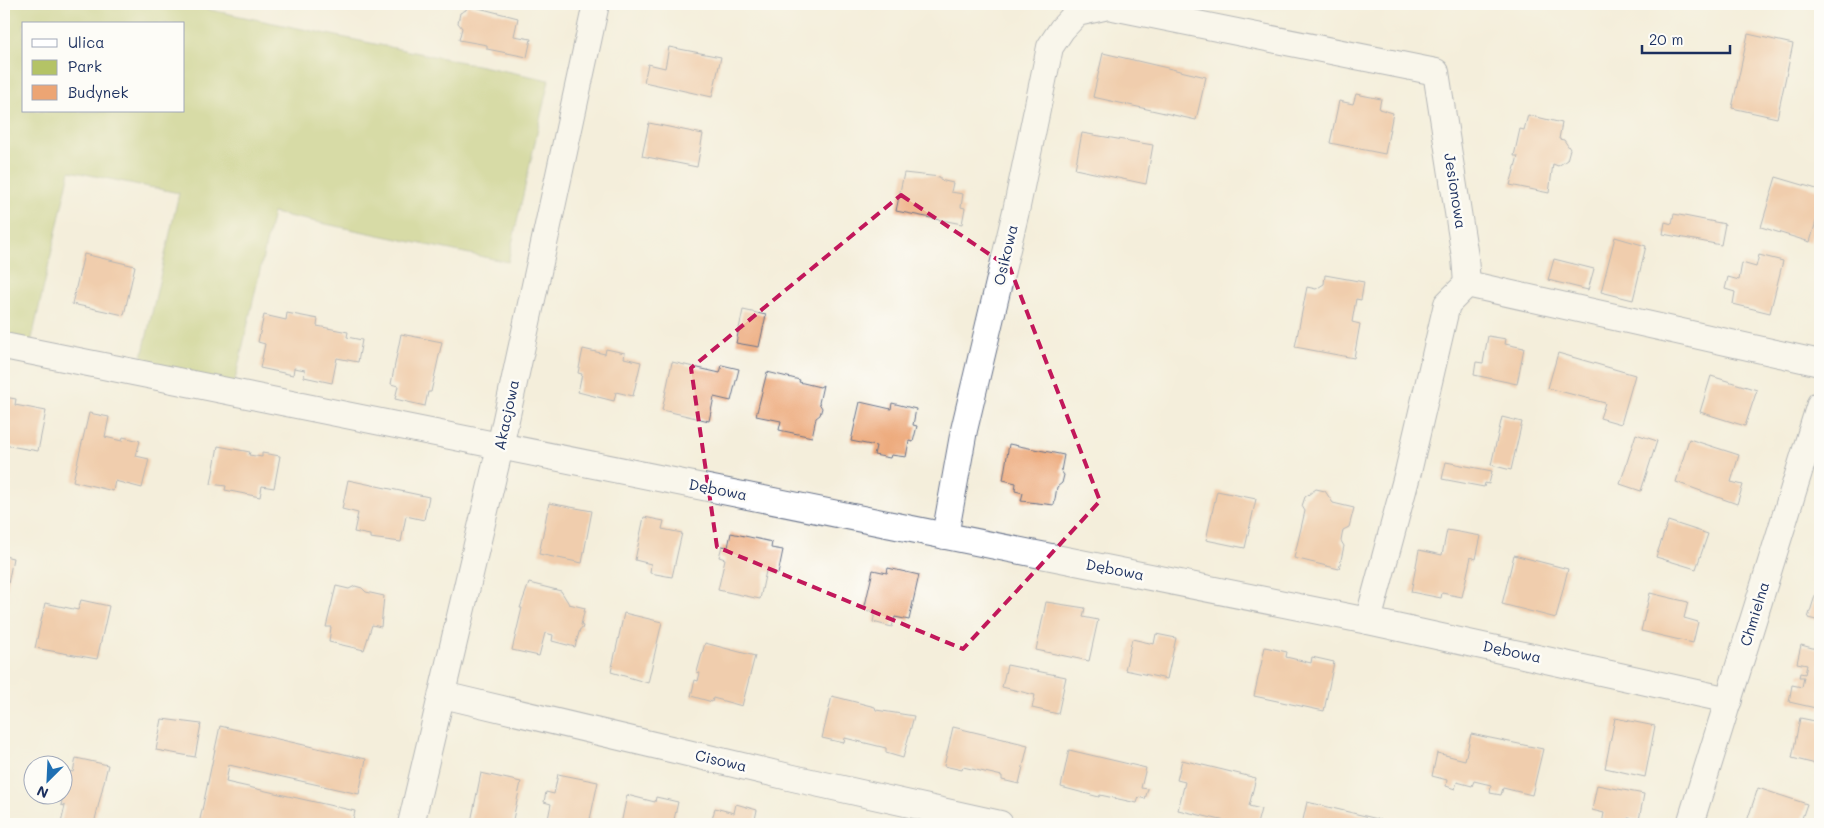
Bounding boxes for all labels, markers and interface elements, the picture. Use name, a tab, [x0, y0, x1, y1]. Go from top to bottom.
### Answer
legend	[22, 22, 185, 112]
scale bar	[1642, 22, 1729, 54]
text: 20 m	[1649, 29, 1683, 49]
text: Ulica	[68, 32, 105, 52]
text: Park	[68, 56, 102, 76]
text: Budynek	[68, 82, 128, 102]
street label: Jesionowa	[1440, 152, 1472, 230]
street label: Osikowa	[988, 223, 1022, 287]
street label: Akacjowa	[489, 378, 523, 452]
street label: Dębowa	[687, 474, 749, 504]
street label: Dębowa	[1084, 554, 1146, 584]
street label: Chmielna	[1735, 579, 1773, 648]
street label: Dębowa	[1481, 635, 1543, 667]
street label: Cisowa	[693, 744, 749, 776]
north arrow	[22, 756, 72, 806]
text: N	[34, 781, 51, 803]

